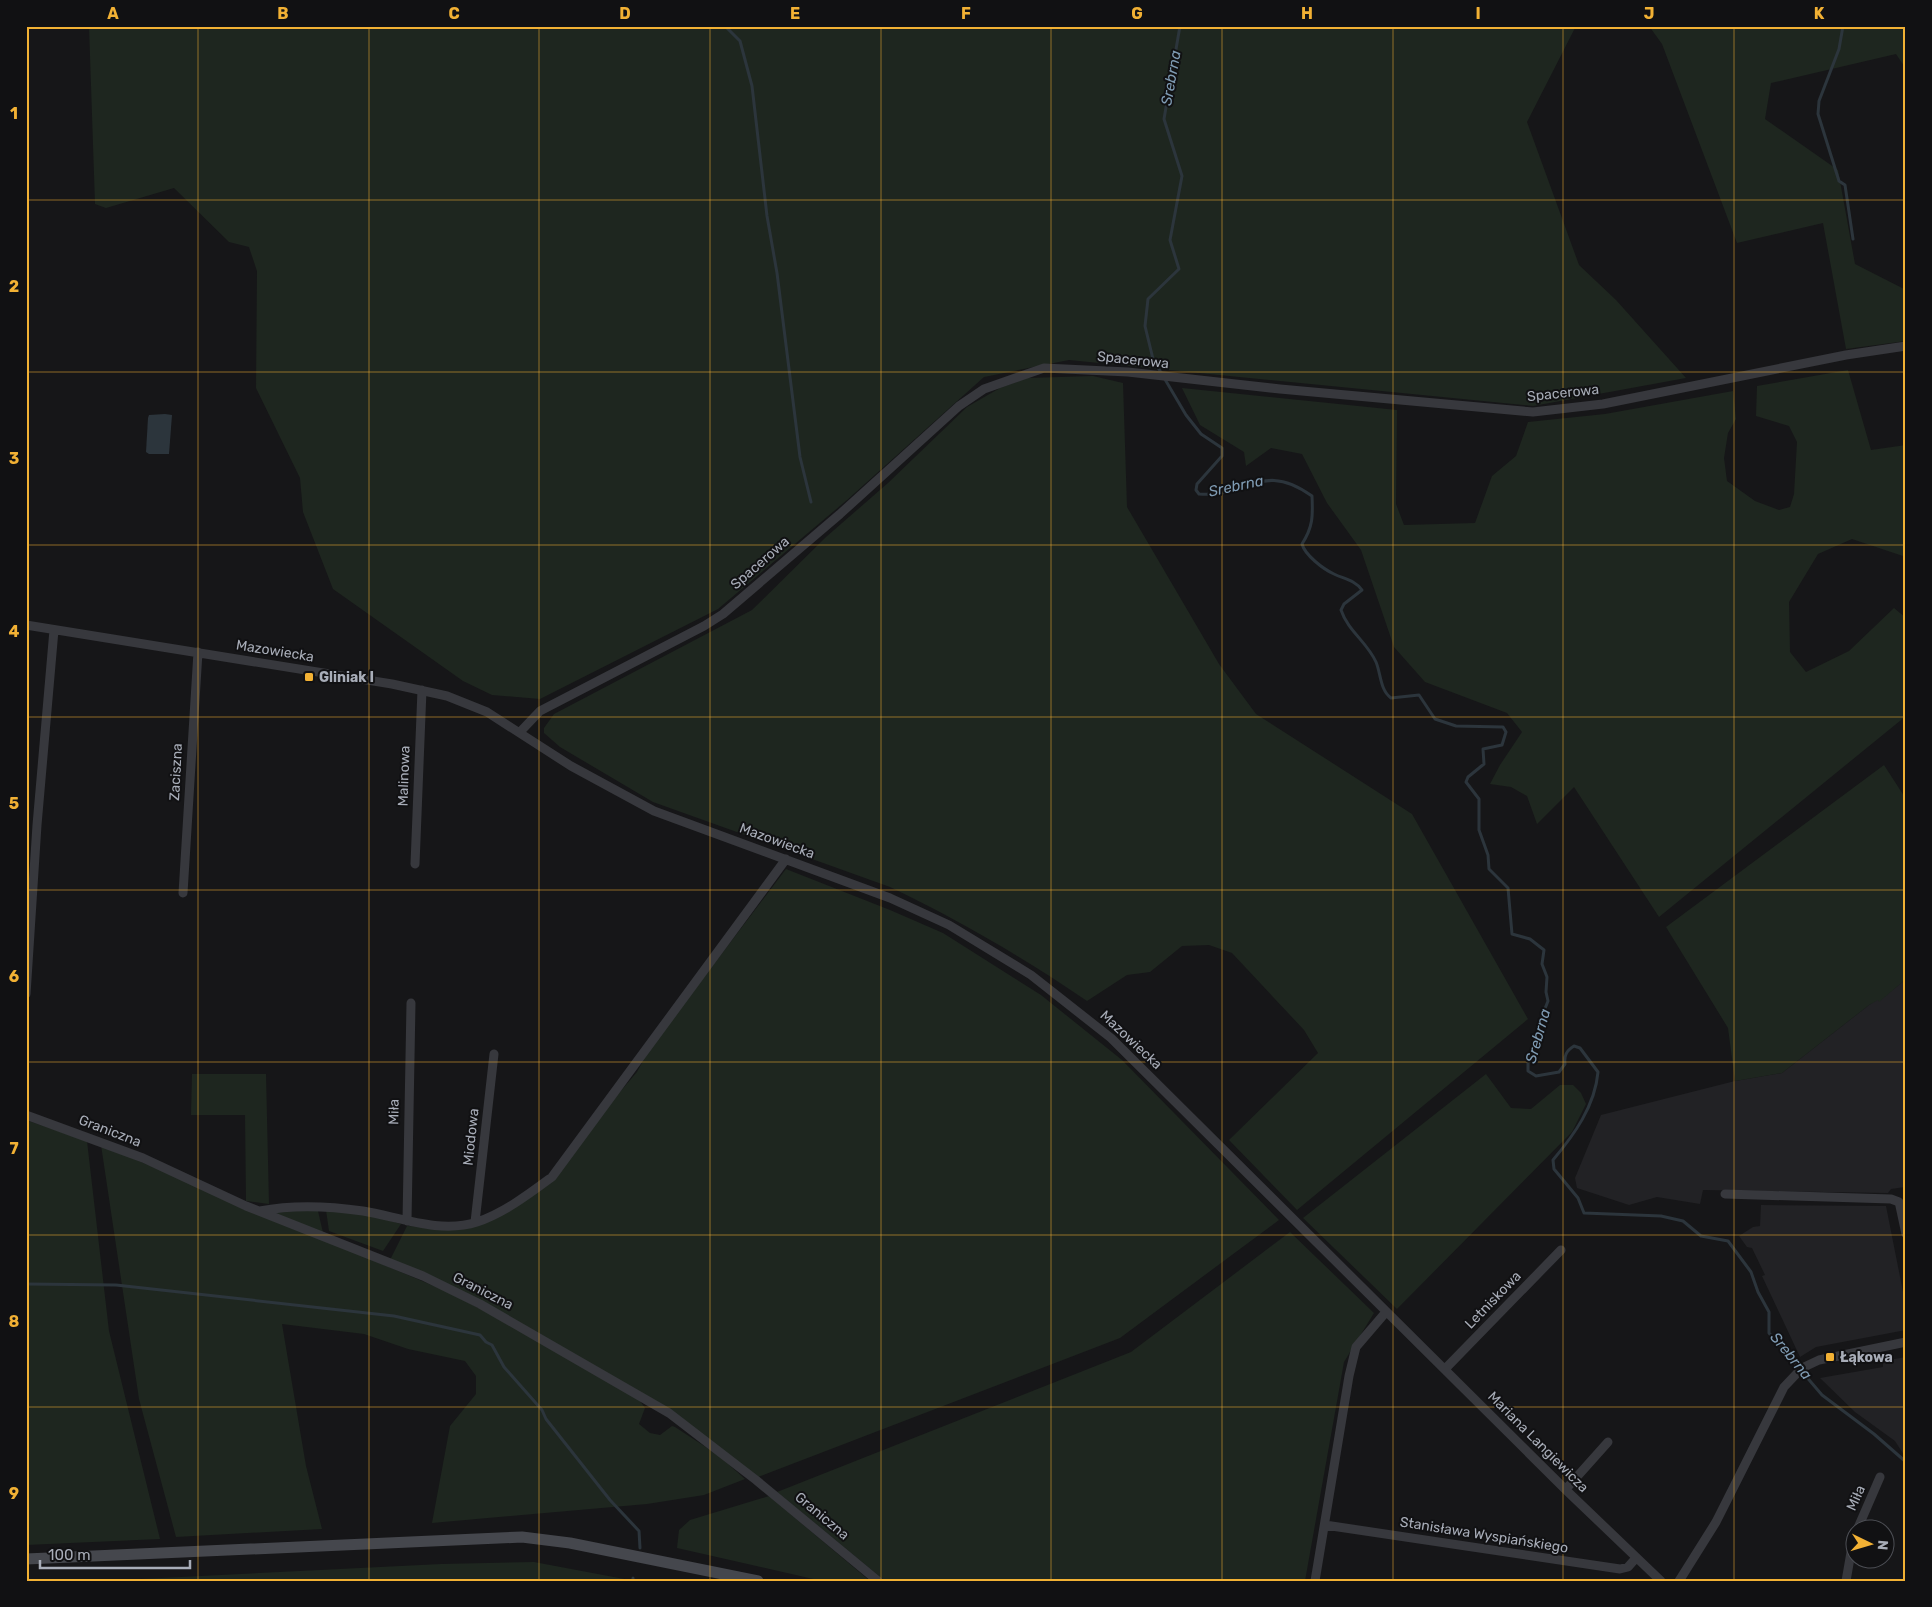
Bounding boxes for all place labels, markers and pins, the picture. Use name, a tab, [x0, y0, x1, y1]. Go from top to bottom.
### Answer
place label: Gliniak I	[319, 669, 374, 686]
marker: Gliniak I	[303, 671, 315, 683]
place label: Łąkowa	[1840, 1349, 1893, 1366]
marker: Łąkowa	[1824, 1351, 1836, 1363]

